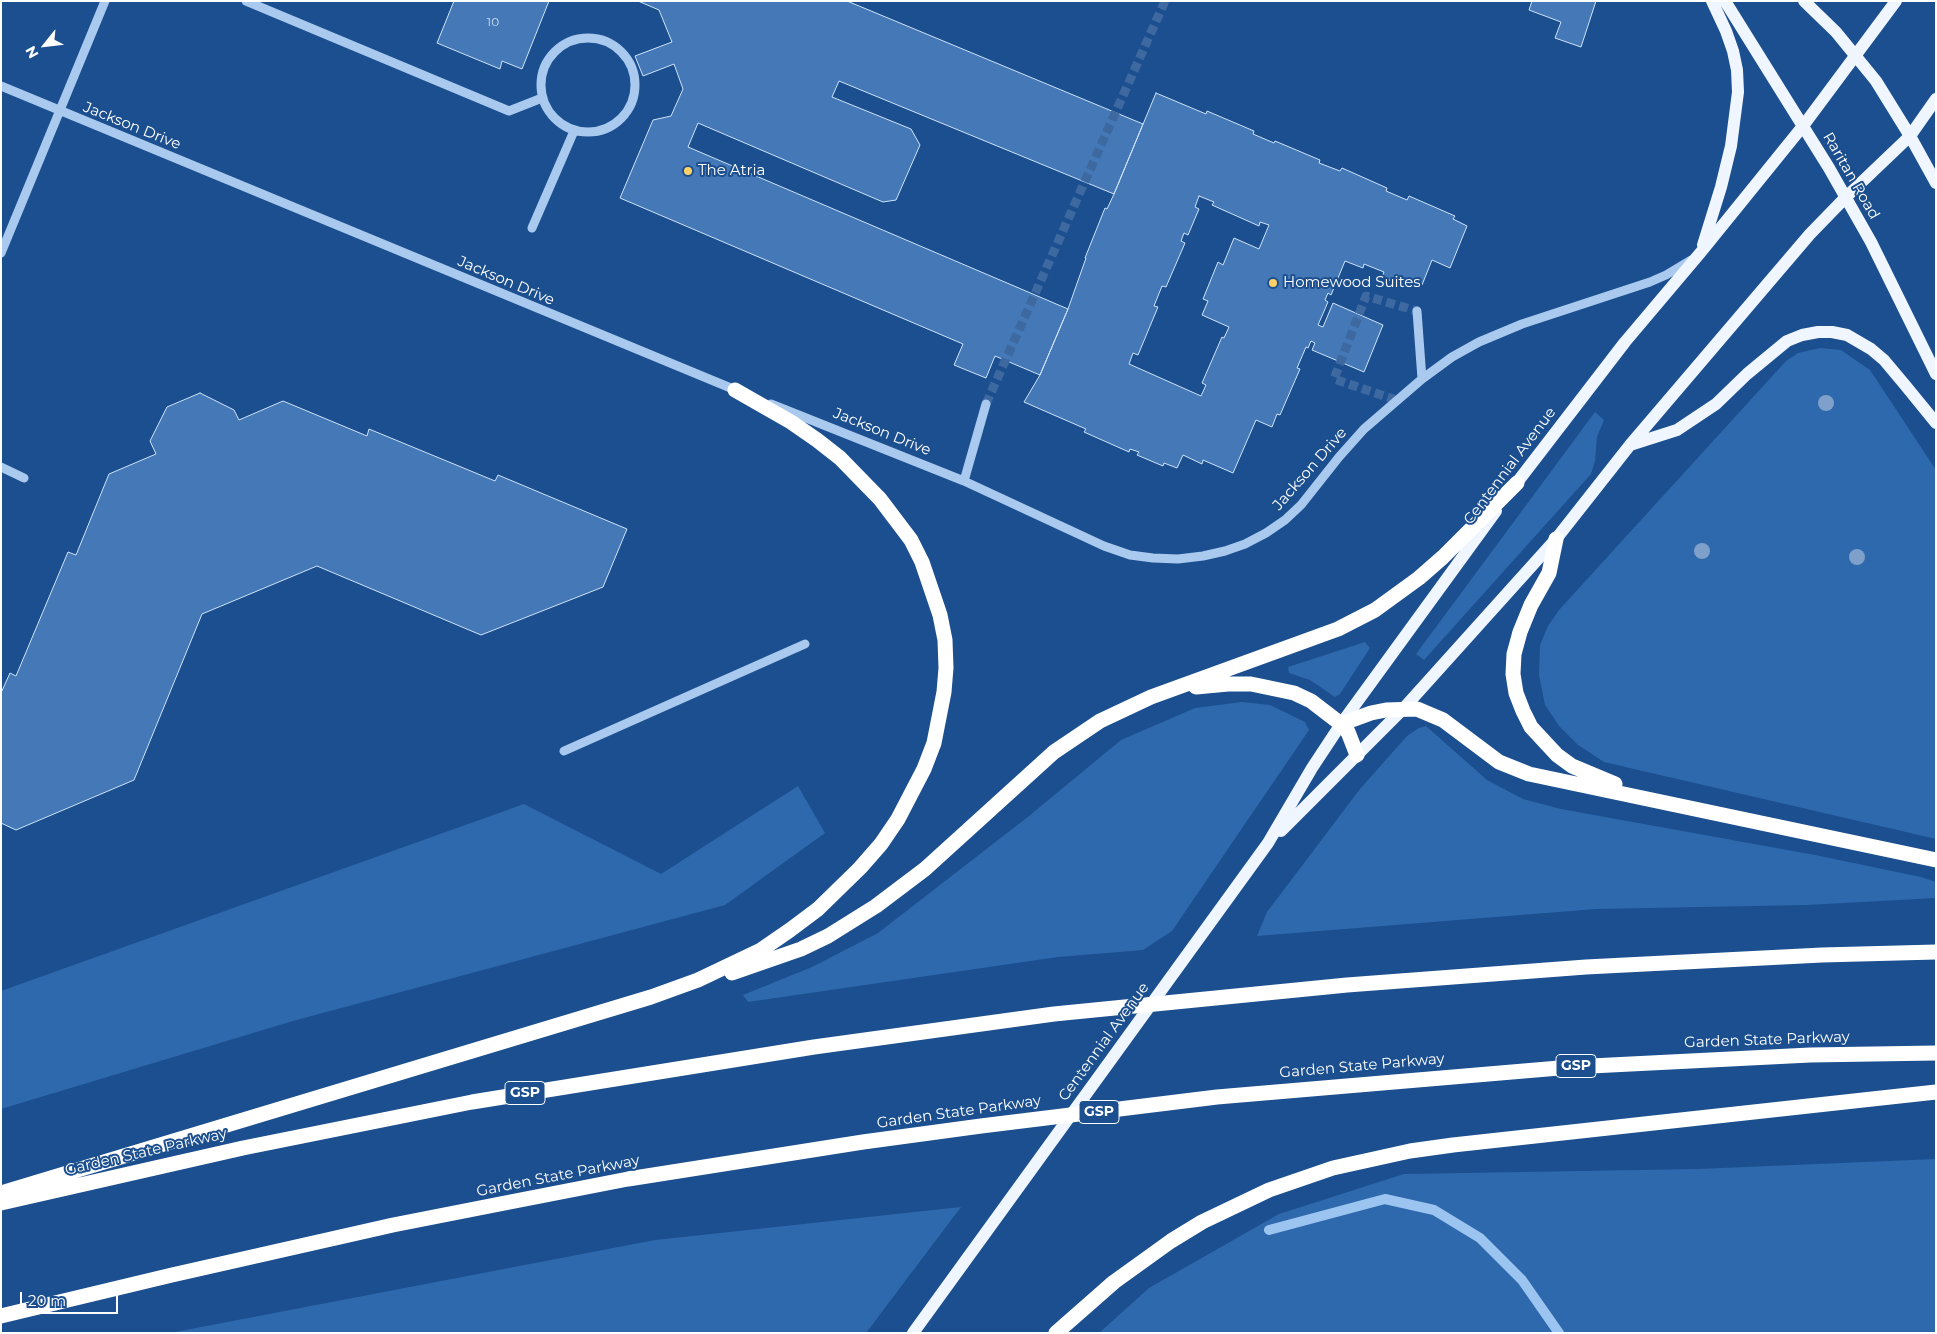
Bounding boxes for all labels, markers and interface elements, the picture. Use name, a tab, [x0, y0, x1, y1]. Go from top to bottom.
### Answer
house number: 10	[487, 15, 499, 29]
north arrow	[20, 20, 70, 70]
text: N	[21, 43, 42, 62]
street label: Jackson Drive	[81, 98, 183, 154]
street label: Raritan Road	[1819, 129, 1883, 223]
place label: The Atria	[698, 162, 765, 180]
marker: The Atria	[682, 165, 694, 177]
street label: Jackson Drive	[455, 252, 557, 310]
place label: Homewood Suites	[1283, 274, 1421, 292]
marker: Homewood Suites	[1267, 277, 1279, 289]
street label: Jackson Drive	[831, 404, 933, 460]
street label: Centennial Avenue	[1460, 404, 1560, 528]
street label: Jackson Drive	[1269, 424, 1351, 514]
street label: Centennial Avenue	[1055, 979, 1153, 1105]
street label: Garden State Parkway	[1684, 1028, 1850, 1052]
street label: Garden State Parkway	[1279, 1050, 1445, 1082]
road number: GSP	[1556, 1054, 1596, 1078]
road number: GSP	[505, 1082, 545, 1104]
street label: Garden State Parkway	[876, 1092, 1042, 1132]
road number: GSP	[1079, 1100, 1119, 1124]
street label: Garden State Parkway	[63, 1125, 229, 1179]
street label: Garden State Parkway	[475, 1151, 641, 1201]
scale bar	[22, 1282, 120, 1314]
text: 20 m	[28, 1291, 66, 1310]

